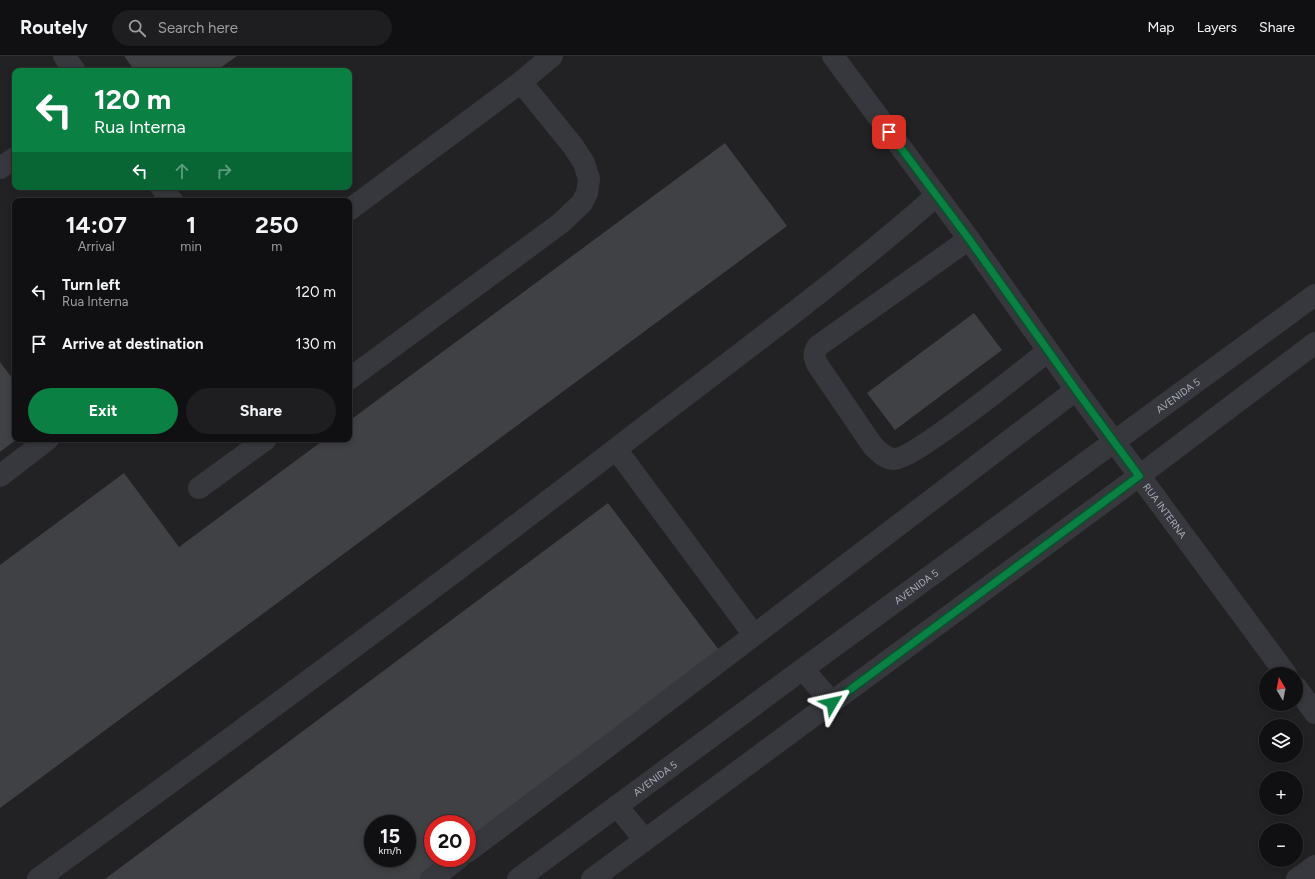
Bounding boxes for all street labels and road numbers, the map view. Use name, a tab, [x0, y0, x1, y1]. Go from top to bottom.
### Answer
street label: AVENIDA 5	[1153, 375, 1203, 416]
street label: RUA INTERNA	[1140, 480, 1190, 541]
street label: AVENIDA 5	[891, 566, 941, 607]
street label: AVENIDA 5	[630, 757, 680, 799]

